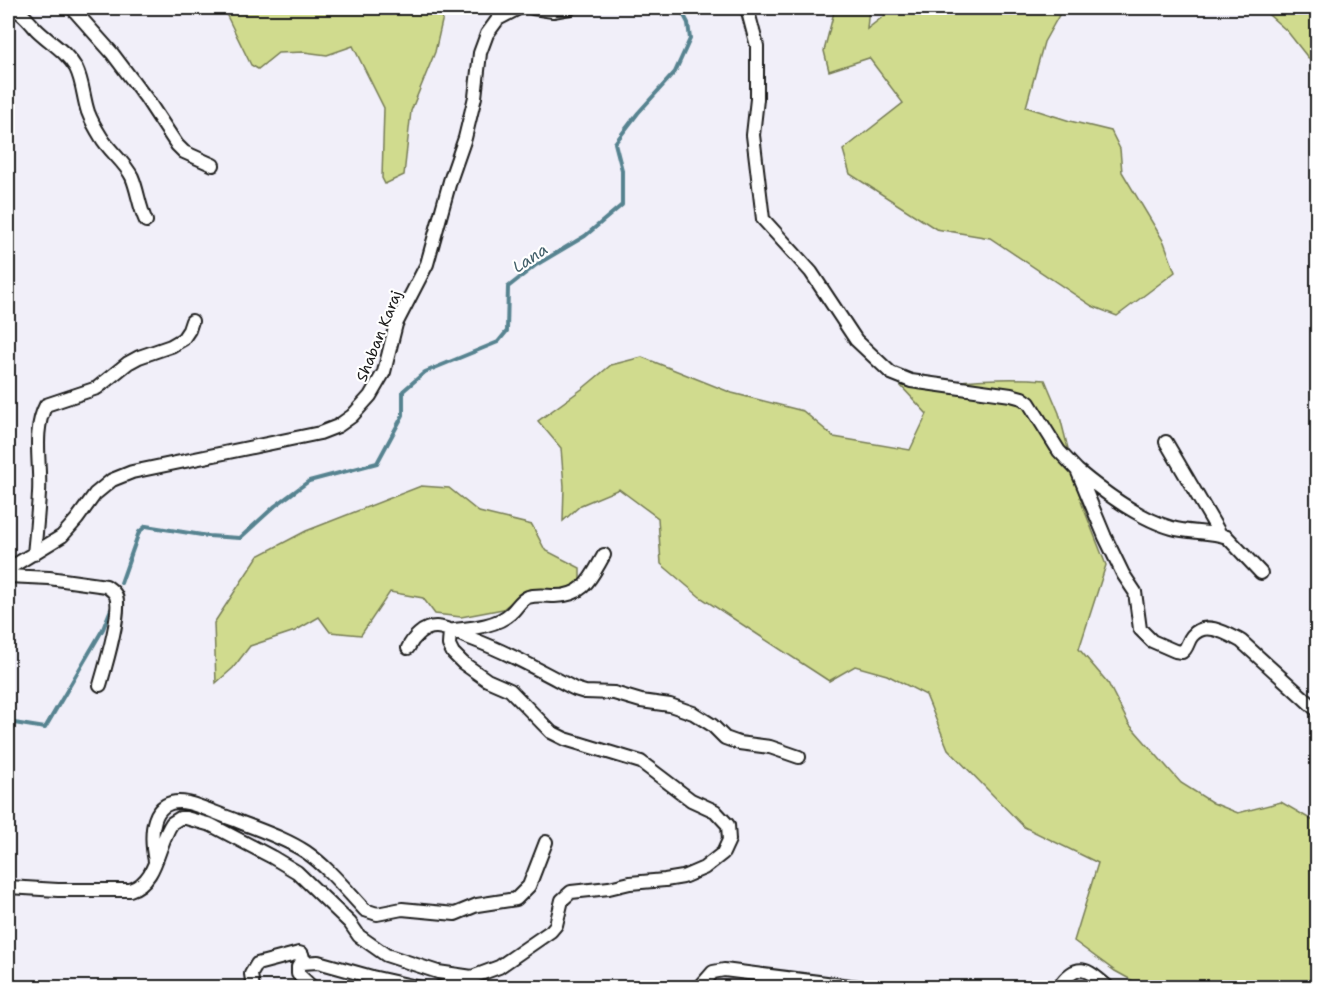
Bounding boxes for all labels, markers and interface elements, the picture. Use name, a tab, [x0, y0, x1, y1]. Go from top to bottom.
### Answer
water label: Lana	[508, 239, 552, 277]
street label: Shaban Karaj	[352, 287, 406, 385]

